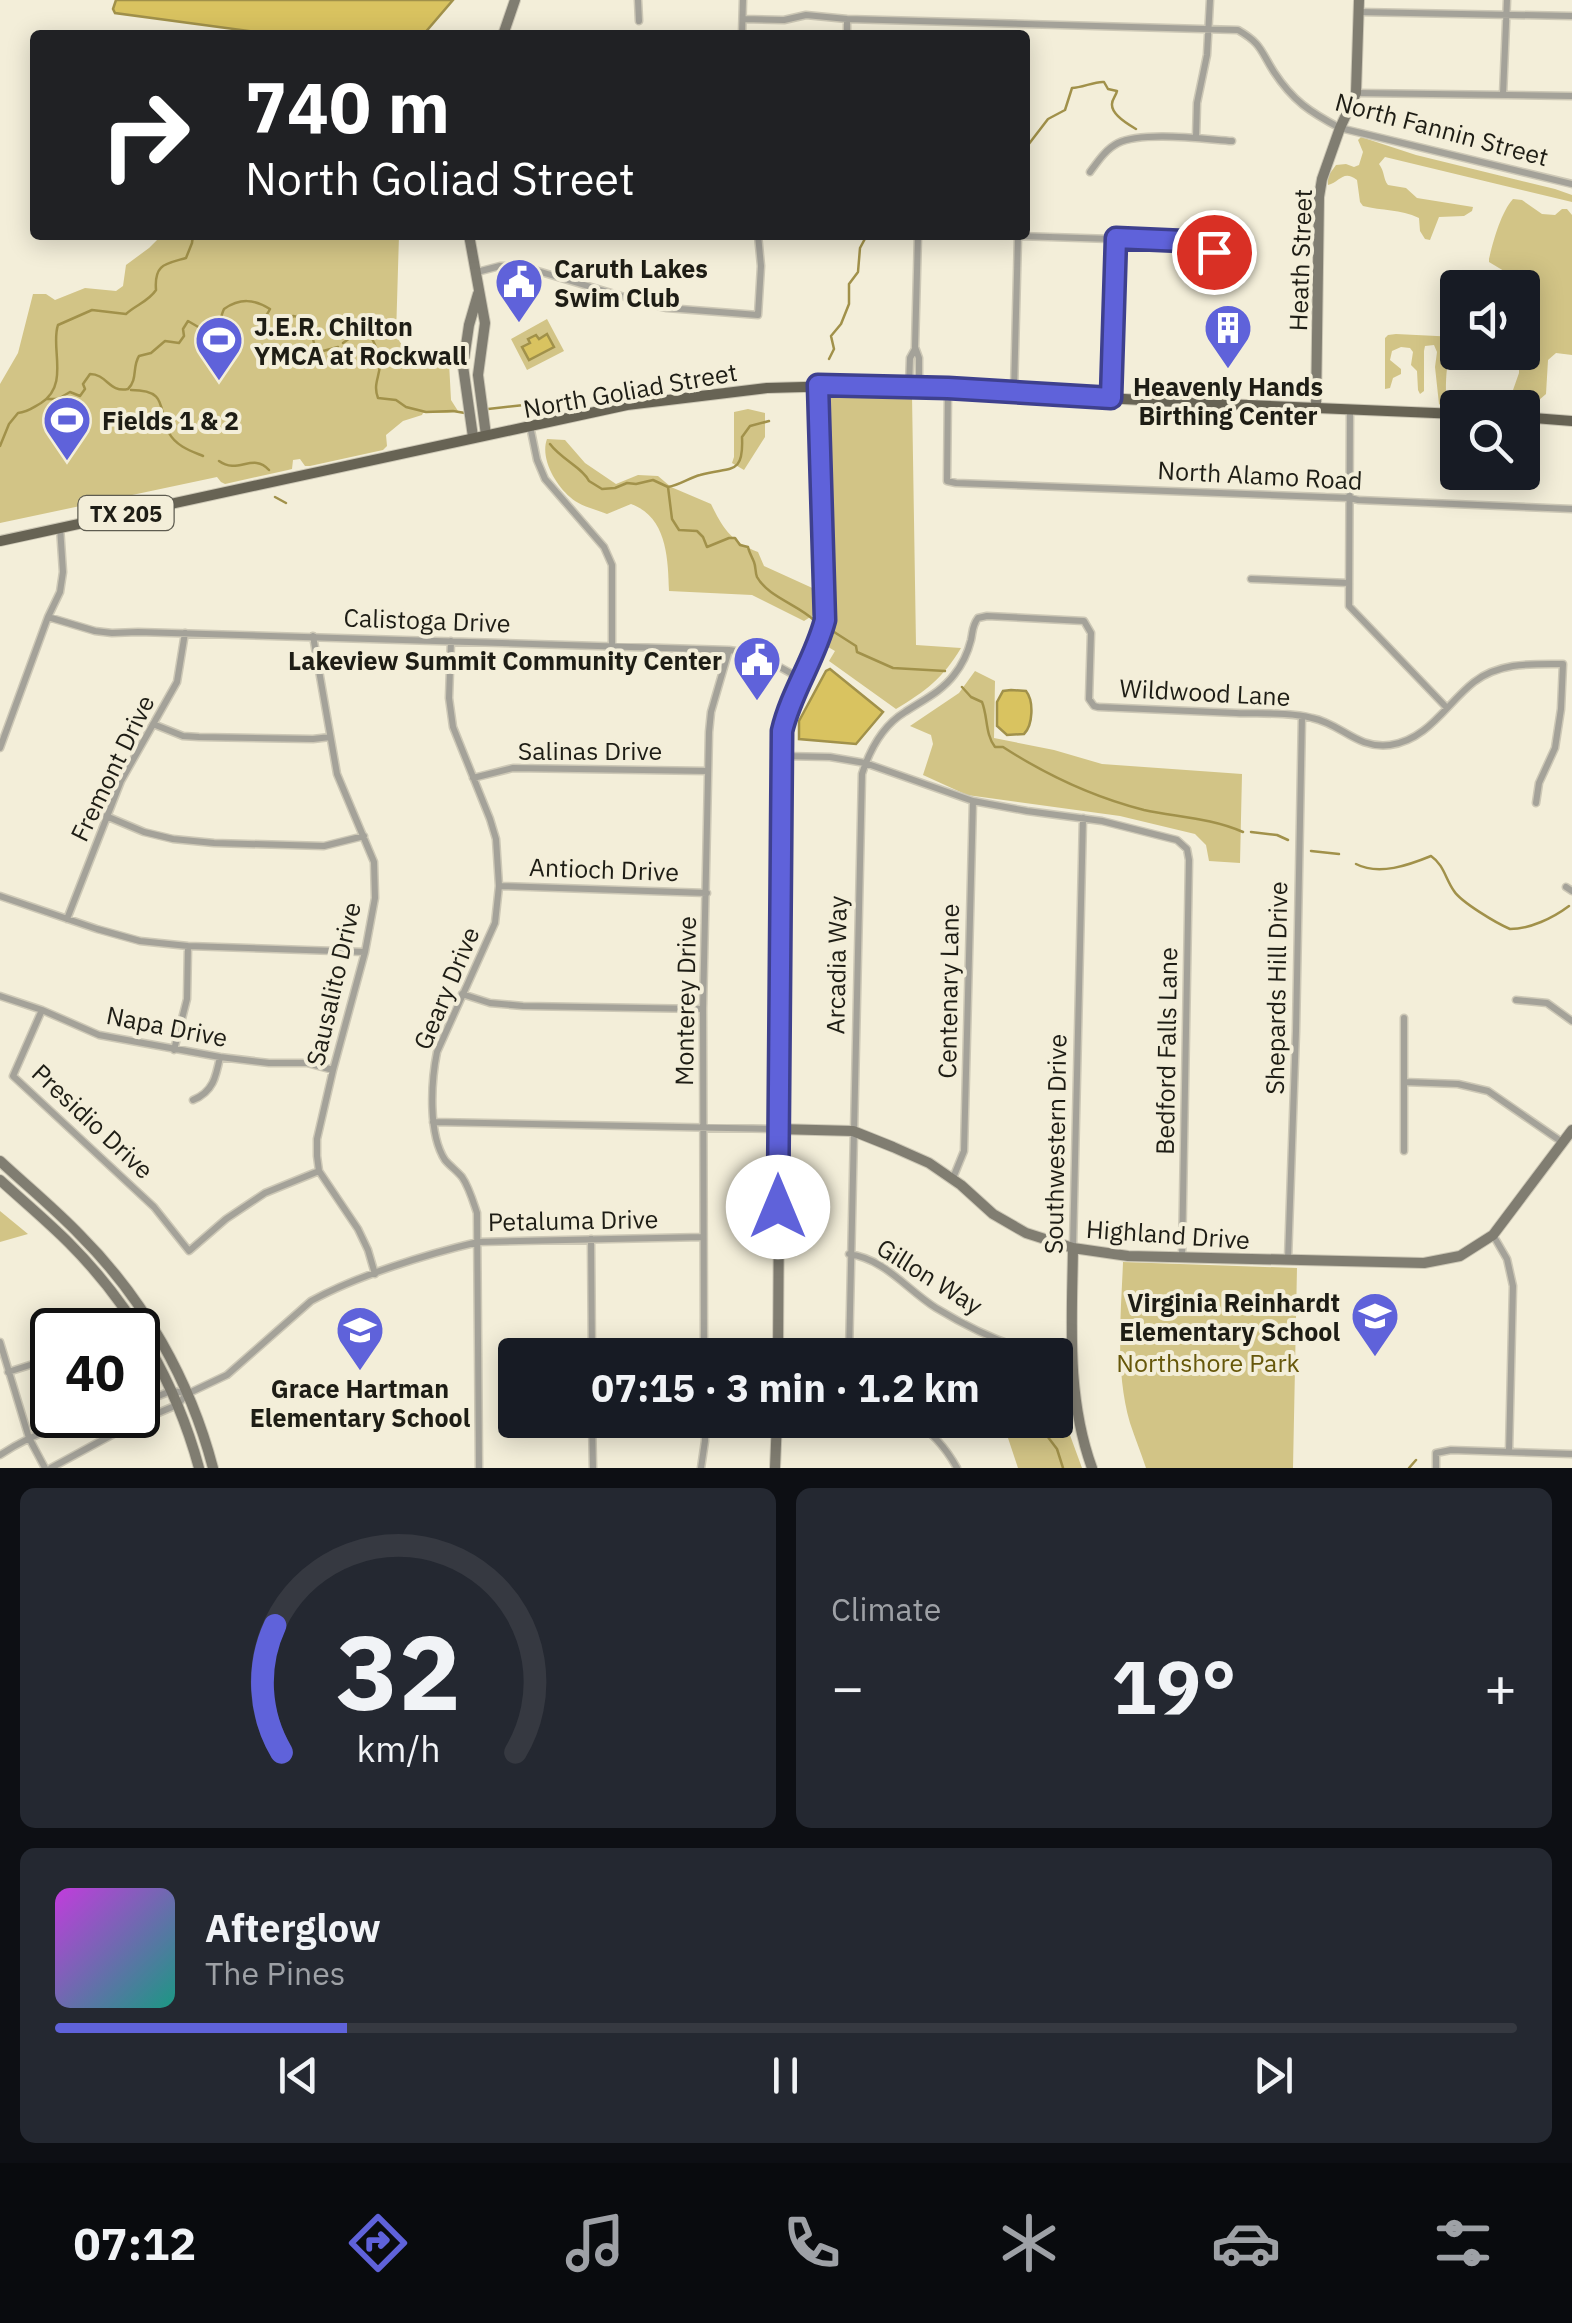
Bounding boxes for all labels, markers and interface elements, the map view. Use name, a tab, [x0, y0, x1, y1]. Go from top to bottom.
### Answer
text: 740 m	[245, 61, 450, 152]
icon: right	[80, 70, 210, 200]
street label: North Fannin Street	[1332, 85, 1552, 173]
text: North Goliad Street	[245, 149, 635, 207]
street label: Heath Street	[1281, 188, 1319, 332]
pin	[1172, 210, 1257, 295]
icon: arrive	[1187, 225, 1242, 280]
place label: Caruth Lakes Swim Club	[554, 252, 708, 314]
public building icon: Caruth Lakes Swim Club	[493, 256, 545, 324]
map controls	[1440, 270, 1540, 490]
button: sound	[1440, 270, 1540, 370]
building icon: Heavenly Hands Birthing Center	[1202, 302, 1254, 370]
place label: J.E.R. Chilton YMCA at Rockwall	[254, 310, 467, 372]
sports icon: J.E.R. Chilton YMCA at Rockwall	[193, 314, 245, 382]
street label: North Goliad Street	[520, 355, 740, 425]
place label: Heavenly Hands Birthing Center	[1133, 370, 1323, 432]
button: search	[1440, 390, 1540, 490]
sports icon: Fields 1 & 2	[41, 394, 93, 462]
place label: Fields 1 & 2	[102, 404, 239, 437]
street label: North Alamo Road	[1157, 453, 1363, 497]
road number: TX 205	[78, 496, 174, 530]
street label: Calistoga Drive	[343, 601, 511, 639]
public building icon: Lakeview Summit Community Center	[731, 634, 783, 702]
place label: Lakeview Summit Community Center	[288, 644, 722, 677]
street label: Wildwood Lane	[1119, 671, 1291, 713]
street label: Fremont Drive	[62, 689, 162, 847]
street label: Salinas Drive	[518, 734, 662, 767]
street label: Antioch Drive	[528, 850, 680, 888]
street label: Shepards Hill Drive	[1258, 881, 1294, 1095]
street label: Arcadia Way	[818, 895, 854, 1035]
street label: Sausalito Drive	[298, 899, 368, 1069]
street label: Centenary Lane	[930, 903, 966, 1079]
street label: Monterey Drive	[667, 916, 703, 1086]
street label: Geary Drive	[405, 922, 487, 1054]
street label: Bedford Falls Lane	[1148, 947, 1184, 1155]
street label: Napa Drive	[104, 998, 230, 1054]
street label: Southwestern Drive	[1037, 1034, 1073, 1254]
street label: Presidio Drive	[25, 1056, 161, 1186]
position arrow	[726, 1155, 830, 1259]
street label: Petaluma Drive	[487, 1202, 659, 1238]
street label: Highland Drive	[1085, 1212, 1251, 1256]
street label: Gillon Way	[871, 1230, 990, 1322]
place label: Virginia Reinhardt Elementary School	[1119, 1286, 1340, 1348]
school or university icon: Virginia Reinhardt Elementary School	[1349, 1290, 1401, 1358]
school or university icon: Grace Hartman Elementary School	[334, 1304, 386, 1372]
speed limit sign: 40	[30, 1308, 160, 1438]
park label: Northshore Park	[1116, 1346, 1300, 1379]
text: 07:15 · 3 min · 1.2 km	[591, 1363, 980, 1412]
place label: Grace Hartman Elementary School	[250, 1372, 471, 1434]
text: Climate	[831, 1588, 941, 1630]
text: 32	[336, 1603, 460, 1739]
text: 19°	[1111, 1637, 1237, 1735]
text: −	[831, 1651, 864, 1722]
text: +	[1484, 1651, 1517, 1722]
text: km/h	[356, 1725, 440, 1772]
text: Afterglow	[205, 1903, 381, 1952]
text: The Pines	[205, 1952, 345, 1994]
icon: previous	[271, 2048, 326, 2103]
icon: pause	[758, 2048, 813, 2103]
icon: next	[1246, 2048, 1301, 2103]
icon: directions	[343, 2208, 413, 2278]
icon: music	[560, 2208, 630, 2278]
icon: phone	[777, 2208, 847, 2278]
icon: climate	[994, 2208, 1064, 2278]
icon: car	[1211, 2208, 1281, 2278]
icon: filters	[1428, 2208, 1498, 2278]
text: 07:12	[74, 2214, 196, 2272]

